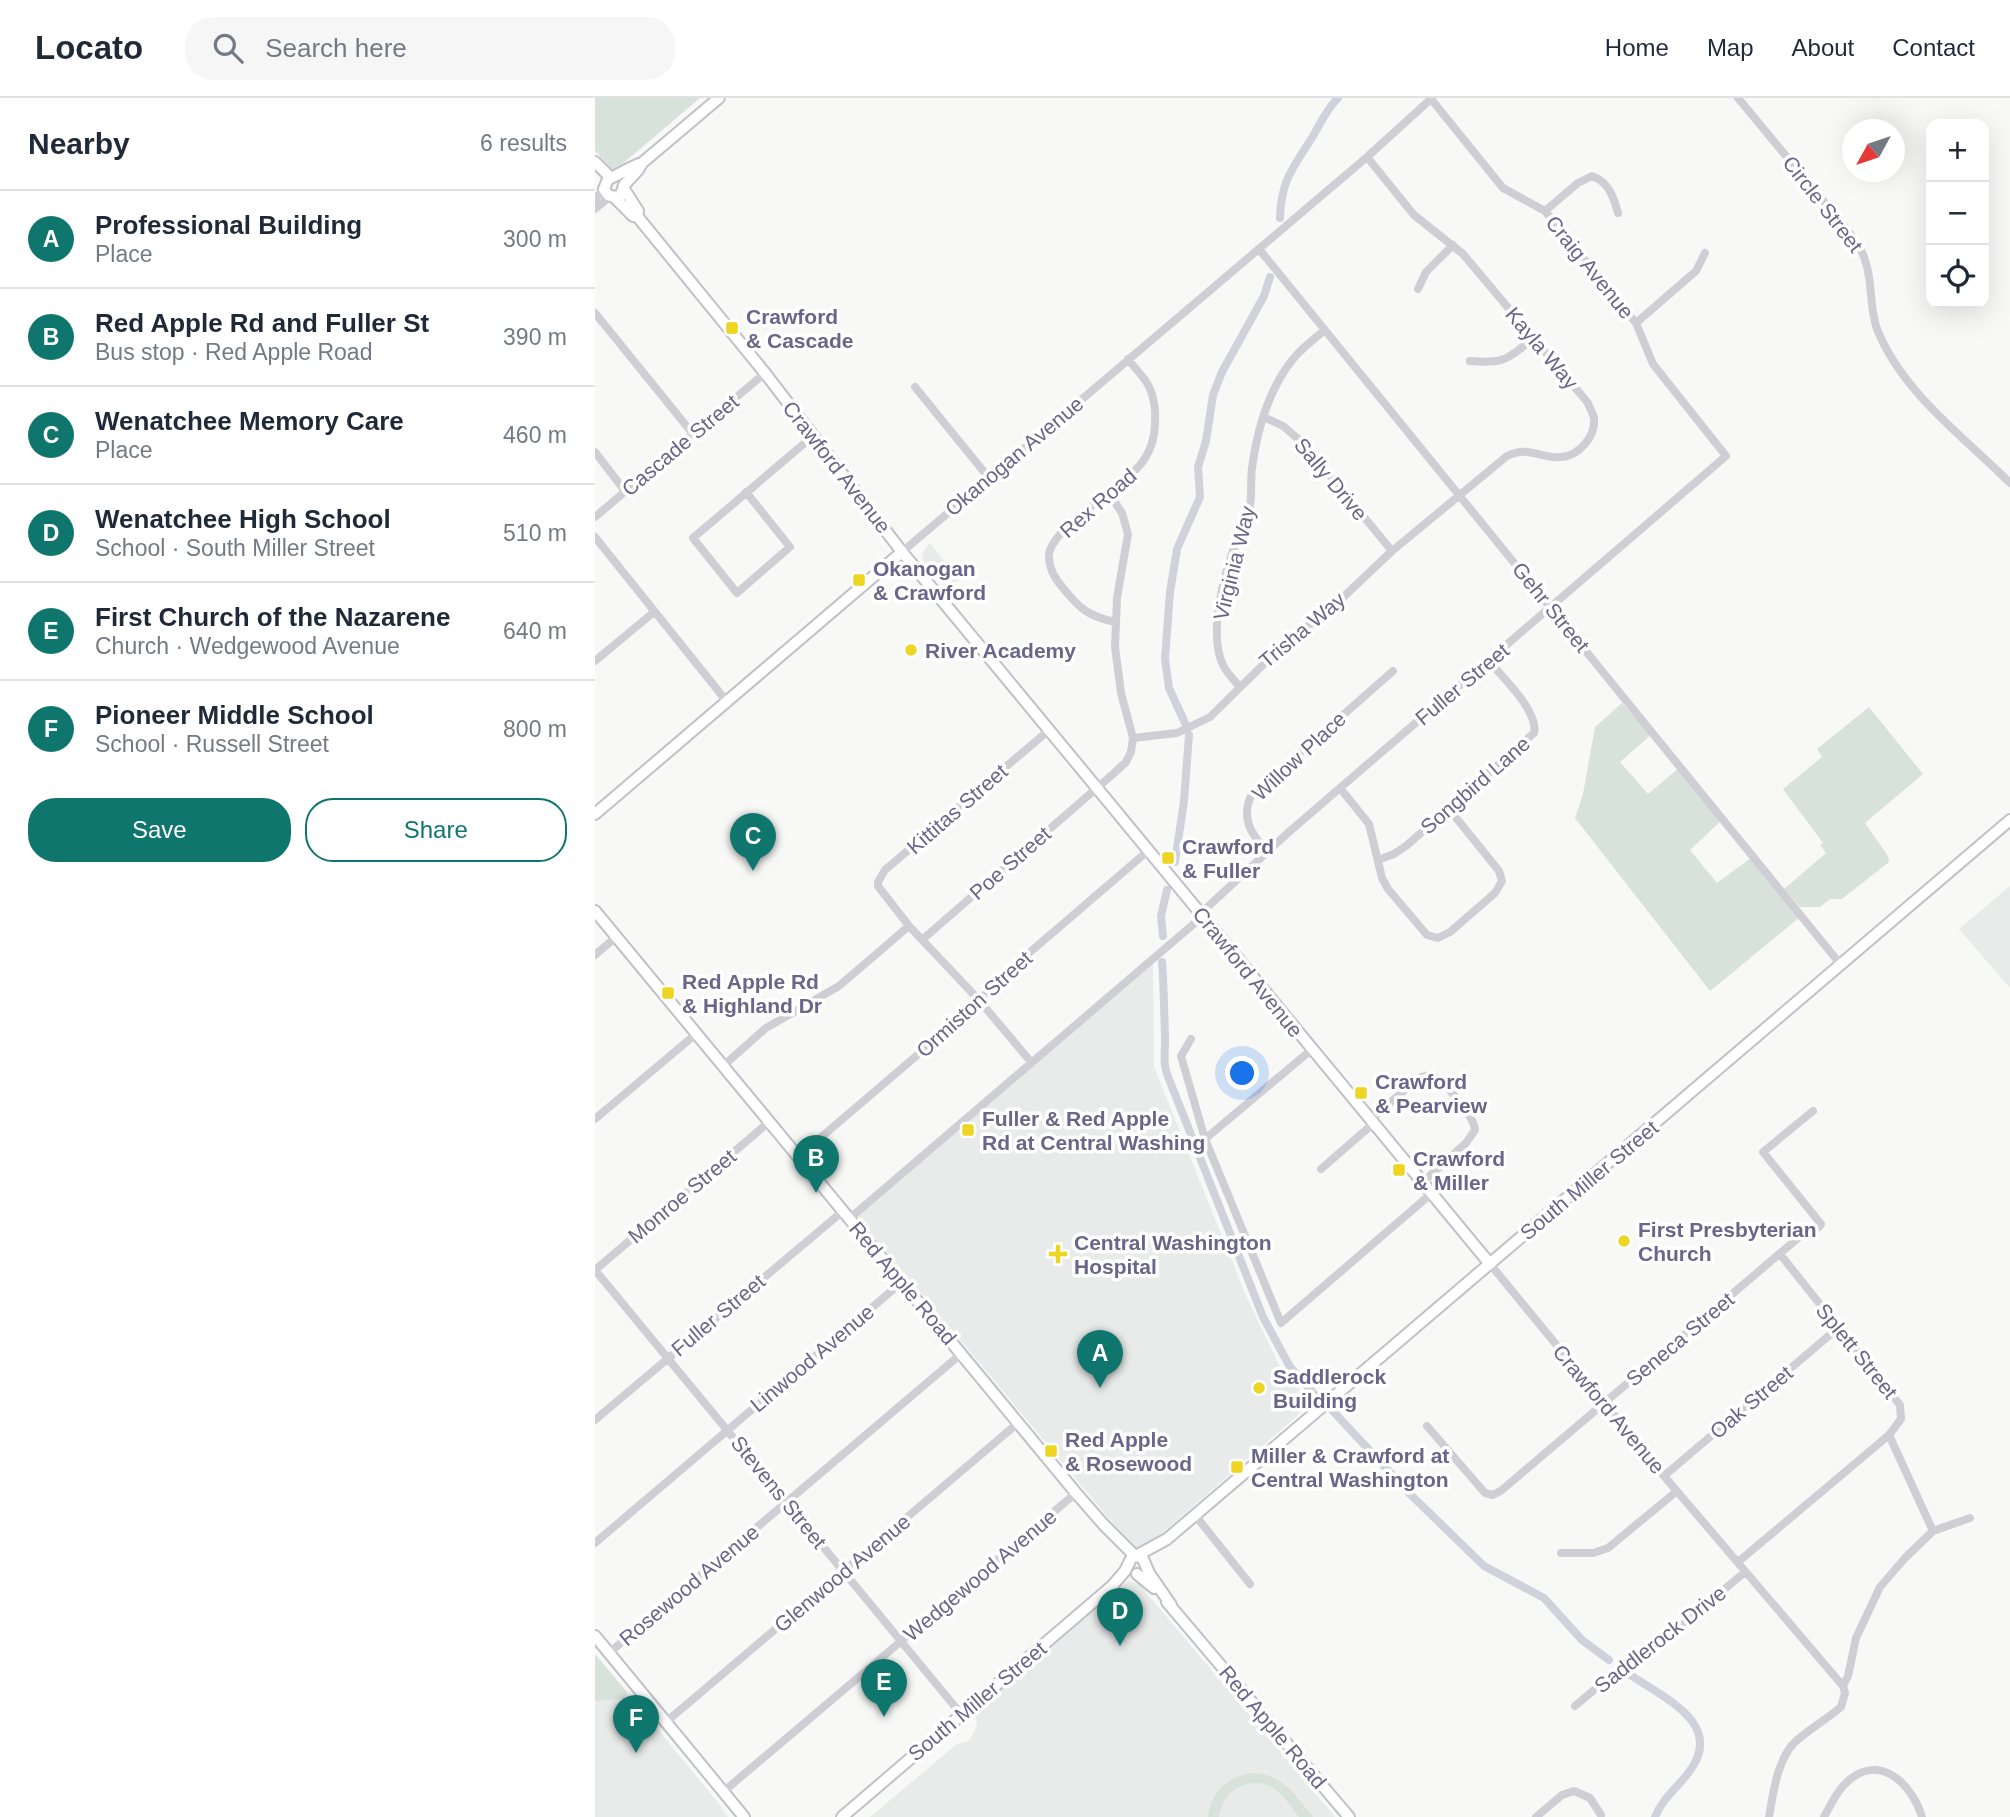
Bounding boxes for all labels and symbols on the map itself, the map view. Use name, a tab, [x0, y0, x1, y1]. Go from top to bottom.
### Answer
north arrow	[1842, 119, 1905, 182]
street label: Circle Street	[1778, 151, 1868, 257]
street label: Craig Avenue	[1542, 211, 1638, 323]
street label: Kayla Way	[1501, 302, 1583, 394]
place label: Crawford & Cascade	[746, 305, 853, 352]
marker: Crawford & Cascade	[724, 320, 740, 336]
street label: Cascade Street	[617, 390, 743, 500]
street label: Okanogan Avenue	[941, 392, 1087, 520]
street label: Crawford Avenue	[778, 397, 896, 537]
street label: Sally Drive	[1290, 433, 1372, 525]
street label: Rex Road	[1055, 464, 1141, 542]
street label: Virginia Way	[1209, 503, 1259, 622]
place label: Okanogan & Crawford	[873, 557, 986, 604]
street label: Gehr Street	[1508, 558, 1594, 657]
marker: Okanogan & Crawford	[851, 572, 867, 588]
street label: Trisha Way	[1255, 587, 1350, 672]
street label: Fuller Street	[1411, 638, 1513, 730]
place label: River Academy	[925, 639, 1076, 662]
marker: River Academy	[903, 642, 919, 658]
street label: Willow Place	[1248, 707, 1350, 805]
street label: Songbird Lane	[1416, 732, 1534, 838]
street label: Kittitas Street	[902, 759, 1012, 859]
pin: C	[730, 813, 776, 871]
street label: Poe Street	[965, 822, 1055, 904]
place label: Crawford & Fuller	[1182, 835, 1274, 882]
marker: Crawford & Fuller	[1160, 850, 1176, 866]
street label: Crawford Avenue	[1188, 902, 1308, 1042]
street label: Ormiston Street	[912, 946, 1036, 1062]
place label: Red Apple Rd & Highland Dr	[682, 970, 822, 1017]
marker: Red Apple Rd & Highland Dr	[660, 985, 676, 1001]
your location	[1225, 1056, 1259, 1090]
place label: Crawford & Pearview	[1375, 1070, 1488, 1117]
marker: Crawford & Pearview	[1353, 1085, 1369, 1101]
place label: Fuller & Red Apple Rd at Central Washing	[982, 1107, 1205, 1154]
street label: South Miller Street	[1515, 1116, 1663, 1244]
marker: Fuller & Red Apple Rd at Central Washing	[960, 1122, 976, 1138]
pin: B	[793, 1135, 839, 1193]
street label: Monroe Street	[624, 1144, 740, 1248]
place label: Crawford & Miller	[1413, 1147, 1505, 1194]
marker: Crawford & Miller	[1391, 1162, 1407, 1178]
street label: Red Apple Road	[845, 1217, 961, 1349]
place label: First Presbyterian Church	[1638, 1218, 1817, 1265]
place label: Central Washington Hospital	[1074, 1231, 1272, 1278]
marker: First Presbyterian Church	[1616, 1233, 1632, 1249]
marker: Central Washington Hospital	[1048, 1244, 1068, 1264]
street label: Fuller Street	[667, 1269, 769, 1361]
street label: Seneca Street	[1622, 1287, 1738, 1391]
street label: Splett Street	[1812, 1299, 1902, 1403]
street label: Linwood Avenue	[746, 1300, 878, 1416]
pin: A	[1077, 1330, 1123, 1388]
street label: Crawford Avenue	[1549, 1340, 1669, 1478]
street label: Oak Street	[1705, 1361, 1797, 1443]
place label: Saddlerock Building	[1273, 1365, 1387, 1412]
marker: Saddlerock Building	[1251, 1380, 1267, 1396]
place label: Red Apple & Rosewood	[1065, 1428, 1192, 1475]
street label: Stevens Street	[727, 1431, 831, 1553]
marker: Red Apple & Rosewood	[1043, 1443, 1059, 1459]
place label: Miller & Crawford at Central Washington	[1251, 1444, 1449, 1491]
marker: Miller & Crawford at Central Washington	[1229, 1459, 1245, 1475]
street label: Wedgewood Avenue	[899, 1505, 1061, 1645]
street label: Glenwood Avenue	[769, 1510, 915, 1636]
street label: Rosewood Avenue	[615, 1520, 763, 1650]
street label: Saddlerock Drive	[1590, 1581, 1730, 1697]
pin: D	[1097, 1588, 1143, 1646]
street label: South Miller Street	[903, 1637, 1051, 1765]
pin: E	[861, 1659, 907, 1717]
street label: Red Apple Road	[1215, 1661, 1331, 1793]
pin: F	[613, 1695, 659, 1753]

